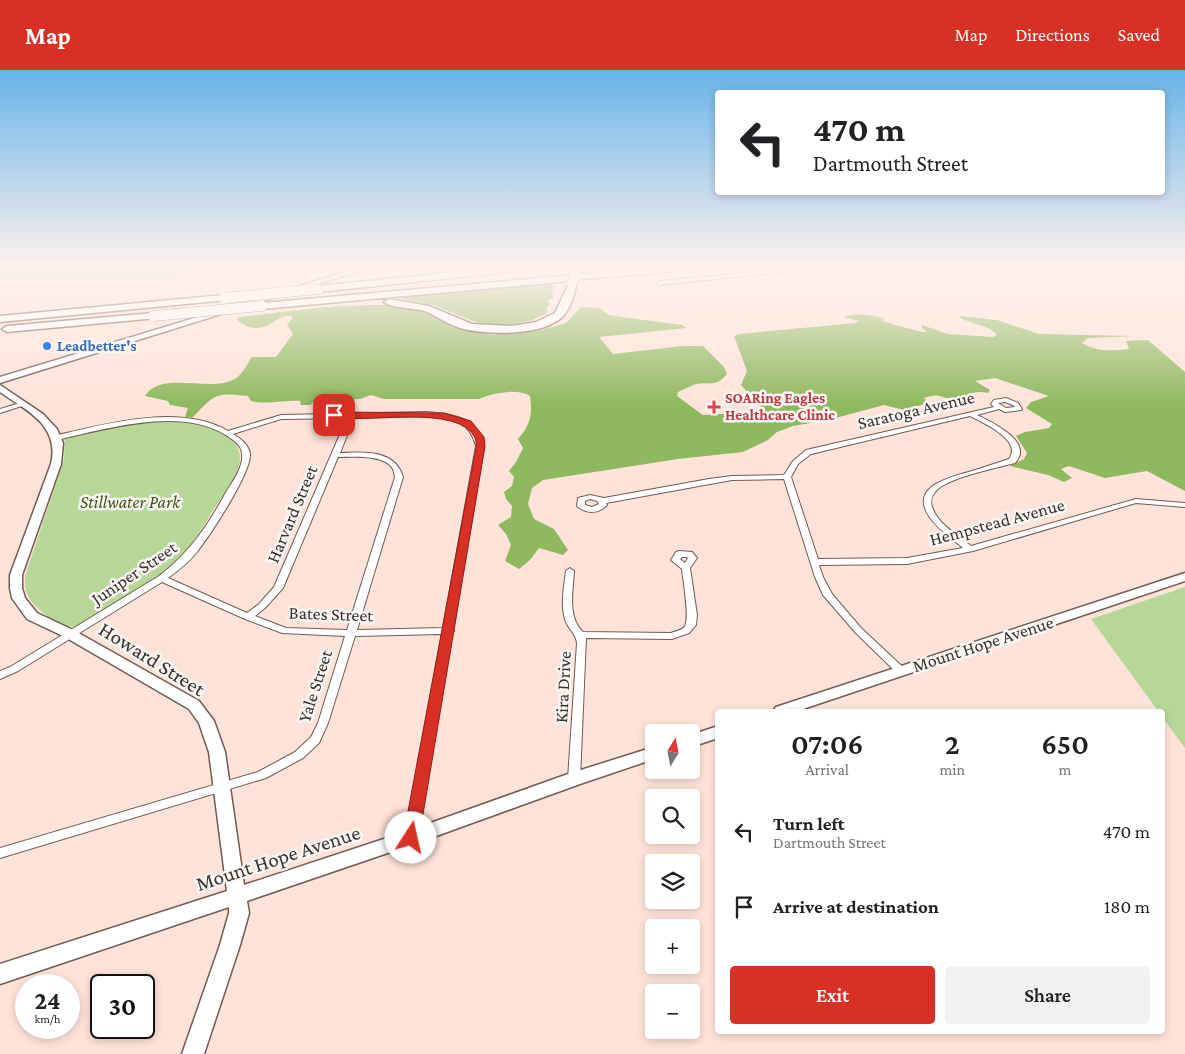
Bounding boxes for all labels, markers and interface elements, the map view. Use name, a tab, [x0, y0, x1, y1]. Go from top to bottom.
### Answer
text: Map	[25, 22, 71, 49]
text: Map	[955, 25, 987, 45]
text: Directions	[1015, 25, 1090, 45]
text: Saved	[1118, 25, 1160, 45]
icon: left	[730, 110, 795, 175]
text: 470 m	[813, 110, 905, 149]
text: Dartmouth Street	[813, 151, 968, 176]
place label: Leadbetter's	[57, 338, 137, 354]
marker: Leadbetter's	[41, 340, 53, 352]
street label: Saratoga Avenue	[856, 387, 976, 433]
place label: SOARing Eagles Healthcare Clinic	[725, 390, 835, 423]
pin	[313, 394, 355, 436]
marker: SOARing Eagles Healthcare Clinic	[707, 400, 721, 414]
icon: arrive	[320, 401, 348, 429]
street label: Harvard Street	[262, 461, 322, 566]
park label: Stillwater Park	[80, 492, 181, 512]
street label: Hempstead Avenue	[927, 494, 1067, 550]
street label: Juniper Street	[86, 537, 181, 610]
street label: Bates Street	[288, 603, 375, 626]
street label: Mount Hope Avenue	[910, 612, 1056, 676]
street label: Howard Street	[95, 617, 210, 702]
street label: Yale Street	[294, 646, 336, 725]
street label: Kira Drive	[551, 650, 575, 723]
north arrow	[645, 724, 700, 779]
map controls	[645, 724, 700, 1039]
text: 07:06	[791, 727, 863, 760]
text: 2	[945, 727, 960, 760]
text: 650	[1041, 727, 1089, 760]
text: Arrival	[805, 761, 849, 778]
text: min	[939, 761, 965, 778]
text: m	[1059, 761, 1071, 778]
button: search	[645, 789, 700, 844]
position arrow	[384, 811, 436, 863]
text: Turn left	[773, 813, 845, 834]
icon: left	[730, 818, 758, 846]
street label: Mount Hope Avenue	[193, 820, 363, 896]
text: 470 m	[1103, 821, 1150, 842]
text: Dartmouth Street	[773, 834, 886, 851]
button: layers	[645, 854, 700, 909]
icon: arrive	[730, 893, 758, 921]
text: Arrive at destination	[773, 896, 939, 917]
text: 180 m	[1104, 896, 1150, 917]
button: +	[645, 919, 700, 974]
button: Exit	[730, 966, 935, 1024]
button: Share	[945, 966, 1150, 1024]
speed limit sign: 30	[90, 974, 155, 1039]
button: −	[645, 984, 700, 1039]
text: 24	[34, 987, 61, 1014]
text: km/h	[35, 1012, 60, 1026]

